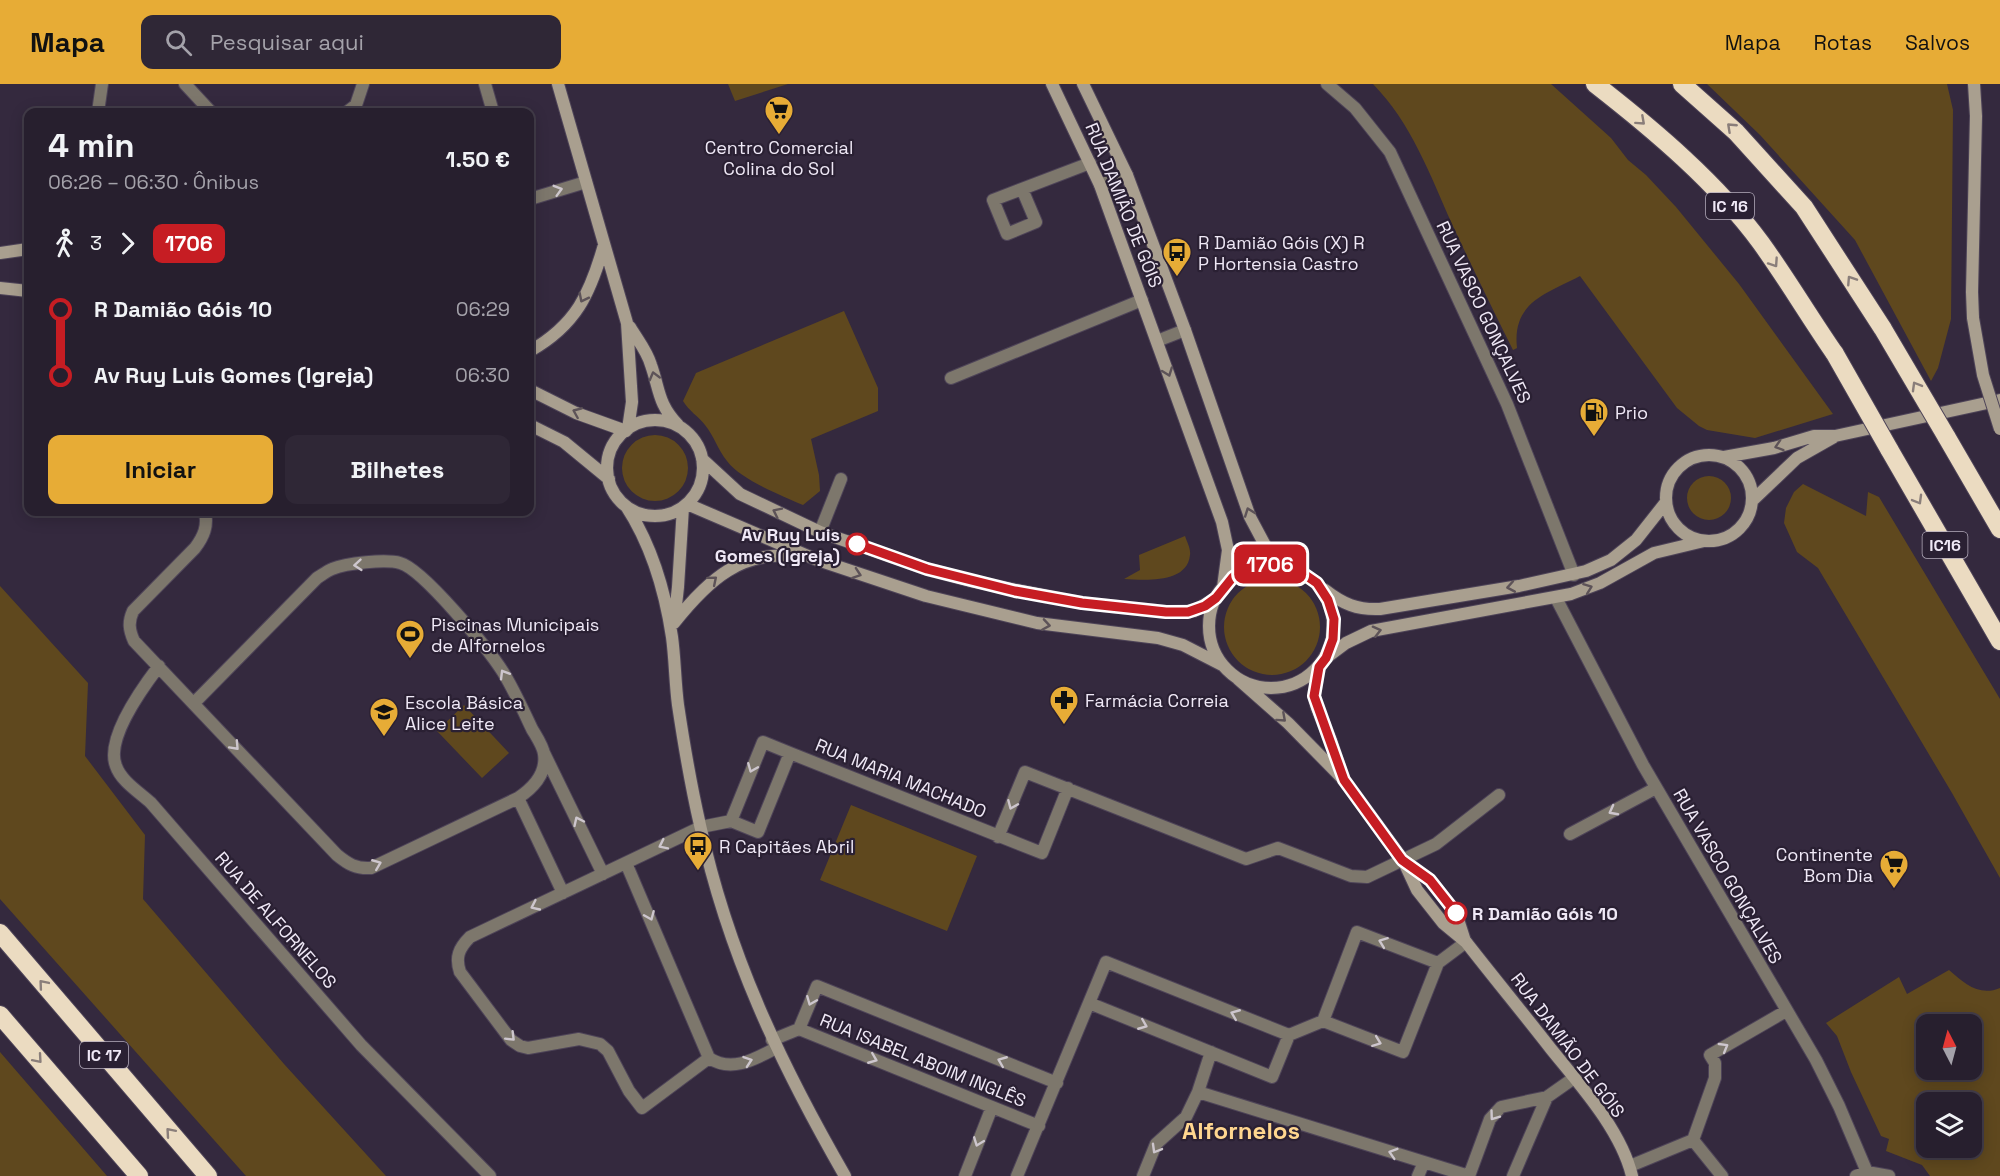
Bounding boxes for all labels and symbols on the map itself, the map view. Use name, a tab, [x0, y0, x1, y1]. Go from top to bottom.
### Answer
supermarket icon: Centro Comercial Colina do Sol	[763, 94, 795, 136]
one-way arrow	[1634, 114, 1645, 125]
street label: RUA DAMIÃO DE GÓIS	[1080, 119, 1168, 291]
one-way arrow	[1727, 124, 1738, 135]
place label: Centro Comercial Colina do Sol	[705, 136, 853, 180]
one-way arrow	[552, 185, 563, 197]
road number: IC 16	[1706, 193, 1754, 219]
street label: RUA VASCO GONÇALVES	[1432, 217, 1536, 407]
place label: R Damião Góis (X) R P Hortensia Castro	[1198, 231, 1365, 275]
bus stop icon: R Damião Góis (X) R P Hortensia Castro	[1161, 236, 1193, 278]
one-way arrow	[1767, 256, 1778, 267]
one-way arrow	[1848, 275, 1859, 286]
one-way arrow	[579, 292, 590, 302]
one-way arrow	[1161, 366, 1174, 377]
one-way arrow	[649, 372, 662, 382]
one-way arrow	[1912, 382, 1924, 392]
fuel station icon: Prio	[1578, 396, 1610, 438]
place label: Prio	[1615, 401, 1648, 424]
one-way arrow	[572, 407, 583, 419]
one-way arrow	[1775, 439, 1785, 451]
one-way arrow	[1911, 494, 1923, 504]
one-way arrow	[773, 507, 784, 519]
one-way arrow	[1243, 507, 1256, 518]
place label: Av Ruy Luis Gomes (Igreja)	[715, 523, 840, 567]
road number: IC16	[1922, 532, 1968, 558]
marker: Av Ruy Luis Gomes (Igreja)	[846, 533, 868, 555]
line badge: 1706	[1228, 544, 1312, 584]
one-way arrow	[354, 558, 363, 571]
one-way arrow	[851, 567, 862, 580]
one-way arrow	[706, 576, 717, 587]
one-way arrow	[1507, 581, 1516, 593]
one-way arrow	[1582, 583, 1593, 595]
place label: Piscinas Municipais de Alfornelos	[431, 613, 599, 657]
sports icon: Piscinas Municipais de Alfornelos	[394, 618, 426, 660]
one-way arrow	[1041, 618, 1050, 630]
one-way arrow	[1372, 625, 1382, 638]
one-way arrow	[499, 670, 511, 680]
pharmacy icon: Farmácia Correia	[1048, 684, 1080, 726]
place label: Farmácia Correia	[1085, 689, 1229, 712]
place label: Escola Básica Alice Leite	[405, 691, 523, 735]
school or university icon: Escola Básica Alice Leite	[368, 696, 400, 738]
one-way arrow	[1275, 711, 1286, 722]
street label: RUA MARIA MACHADO	[812, 733, 990, 823]
one-way arrow	[227, 738, 238, 749]
one-way arrow	[747, 762, 759, 773]
street label: RUA VASCO GONÇALVES	[1668, 784, 1788, 968]
one-way arrow	[1007, 798, 1019, 809]
one-way arrow	[1609, 804, 1620, 815]
one-way arrow	[573, 816, 585, 827]
bus stop icon: R Capitães Abril	[682, 830, 714, 872]
place label: R Capitães Abril	[719, 835, 854, 858]
one-way arrow	[659, 838, 670, 849]
place label: Continente Bom Dia	[1776, 843, 1873, 887]
street label: RUA DE ALFORNELOS	[210, 847, 342, 993]
supermarket icon: Continente Bom Dia	[1878, 848, 1910, 890]
one-way arrow	[371, 859, 382, 871]
one-way arrow	[530, 899, 541, 911]
marker: R Damião Góis 10	[1445, 902, 1467, 924]
place label: R Damião Góis 10	[1472, 902, 1618, 925]
one-way arrow	[643, 910, 655, 921]
one-way arrow	[1379, 937, 1390, 949]
street label: RUA DAMIÃO DE GÓIS	[1506, 968, 1630, 1122]
one-way arrow	[39, 980, 50, 991]
one-way arrow	[806, 995, 818, 1006]
street label: RUA ISABEL ABOIM INGLÊS	[817, 1008, 1029, 1112]
one-way arrow	[1230, 1008, 1241, 1021]
north arrow	[1916, 1014, 1982, 1080]
one-way arrow	[1137, 1018, 1148, 1030]
one-way arrow	[504, 1031, 515, 1041]
one-way arrow	[1371, 1035, 1382, 1047]
road number: IC 17	[80, 1042, 128, 1068]
one-way arrow	[1718, 1043, 1728, 1055]
one-way arrow	[867, 1052, 878, 1064]
one-way arrow	[31, 1053, 42, 1063]
one-way arrow	[742, 1056, 753, 1068]
one-way arrow	[998, 1056, 1009, 1068]
one-way arrow	[1490, 1109, 1501, 1120]
district label: Alfornelos	[1182, 1115, 1300, 1146]
one-way arrow	[166, 1128, 177, 1139]
one-way arrow	[973, 1136, 986, 1146]
one-way arrow	[1152, 1143, 1163, 1153]
one-way arrow	[1388, 1147, 1399, 1160]

